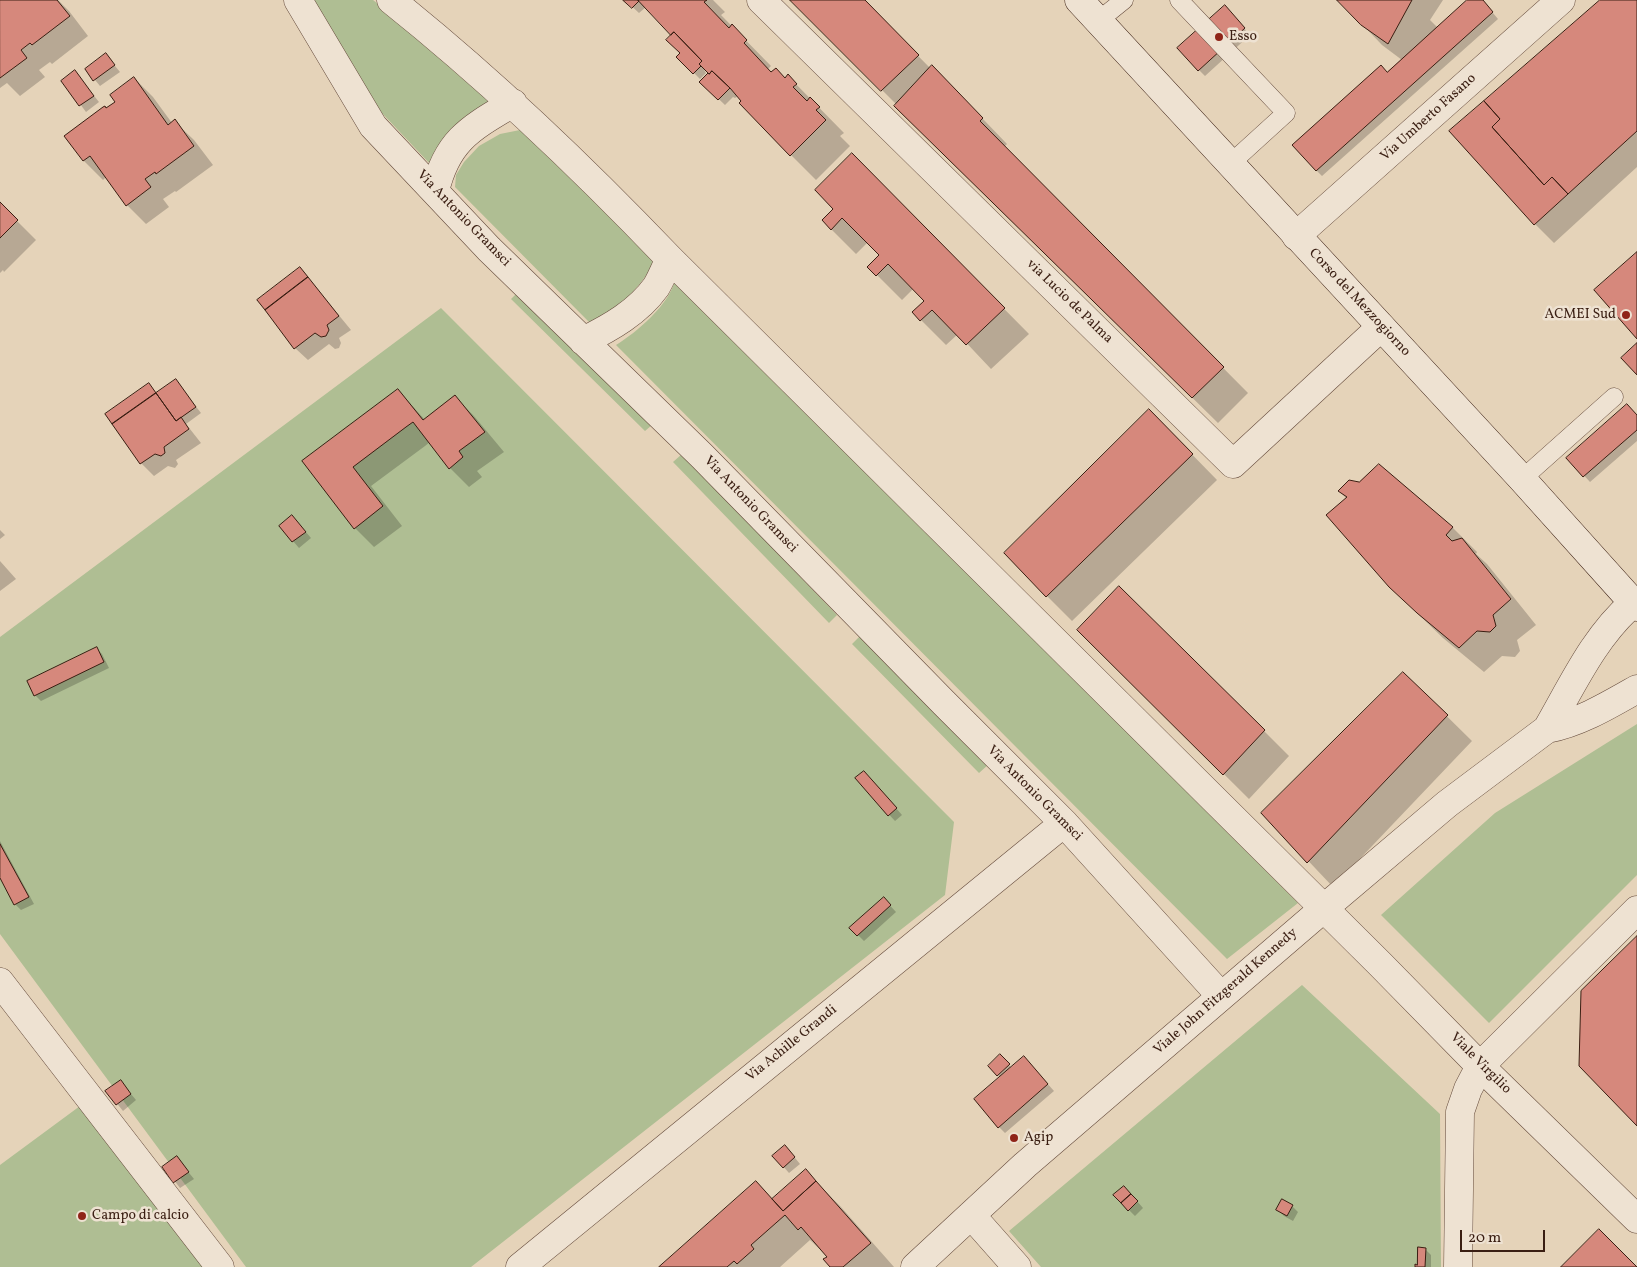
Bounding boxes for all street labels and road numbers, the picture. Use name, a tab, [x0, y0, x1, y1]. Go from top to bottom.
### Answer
street label: Via Umberto Fasano	[1378, 71, 1480, 165]
street label: Via Antonio Gramsci	[412, 167, 514, 271]
street label: Corso del Mezzogiorno	[1305, 246, 1413, 360]
street label: via Lucio de Palma	[1022, 256, 1116, 348]
street label: Via Antonio Gramsci	[699, 453, 801, 557]
street label: Via Antonio Gramsci	[983, 743, 1085, 845]
street label: Viale John Fitzgerald Kennedy	[1151, 925, 1301, 1059]
street label: Via Achille Grandi	[743, 1002, 841, 1086]
street label: Viale Virgilio	[1446, 1030, 1514, 1098]

